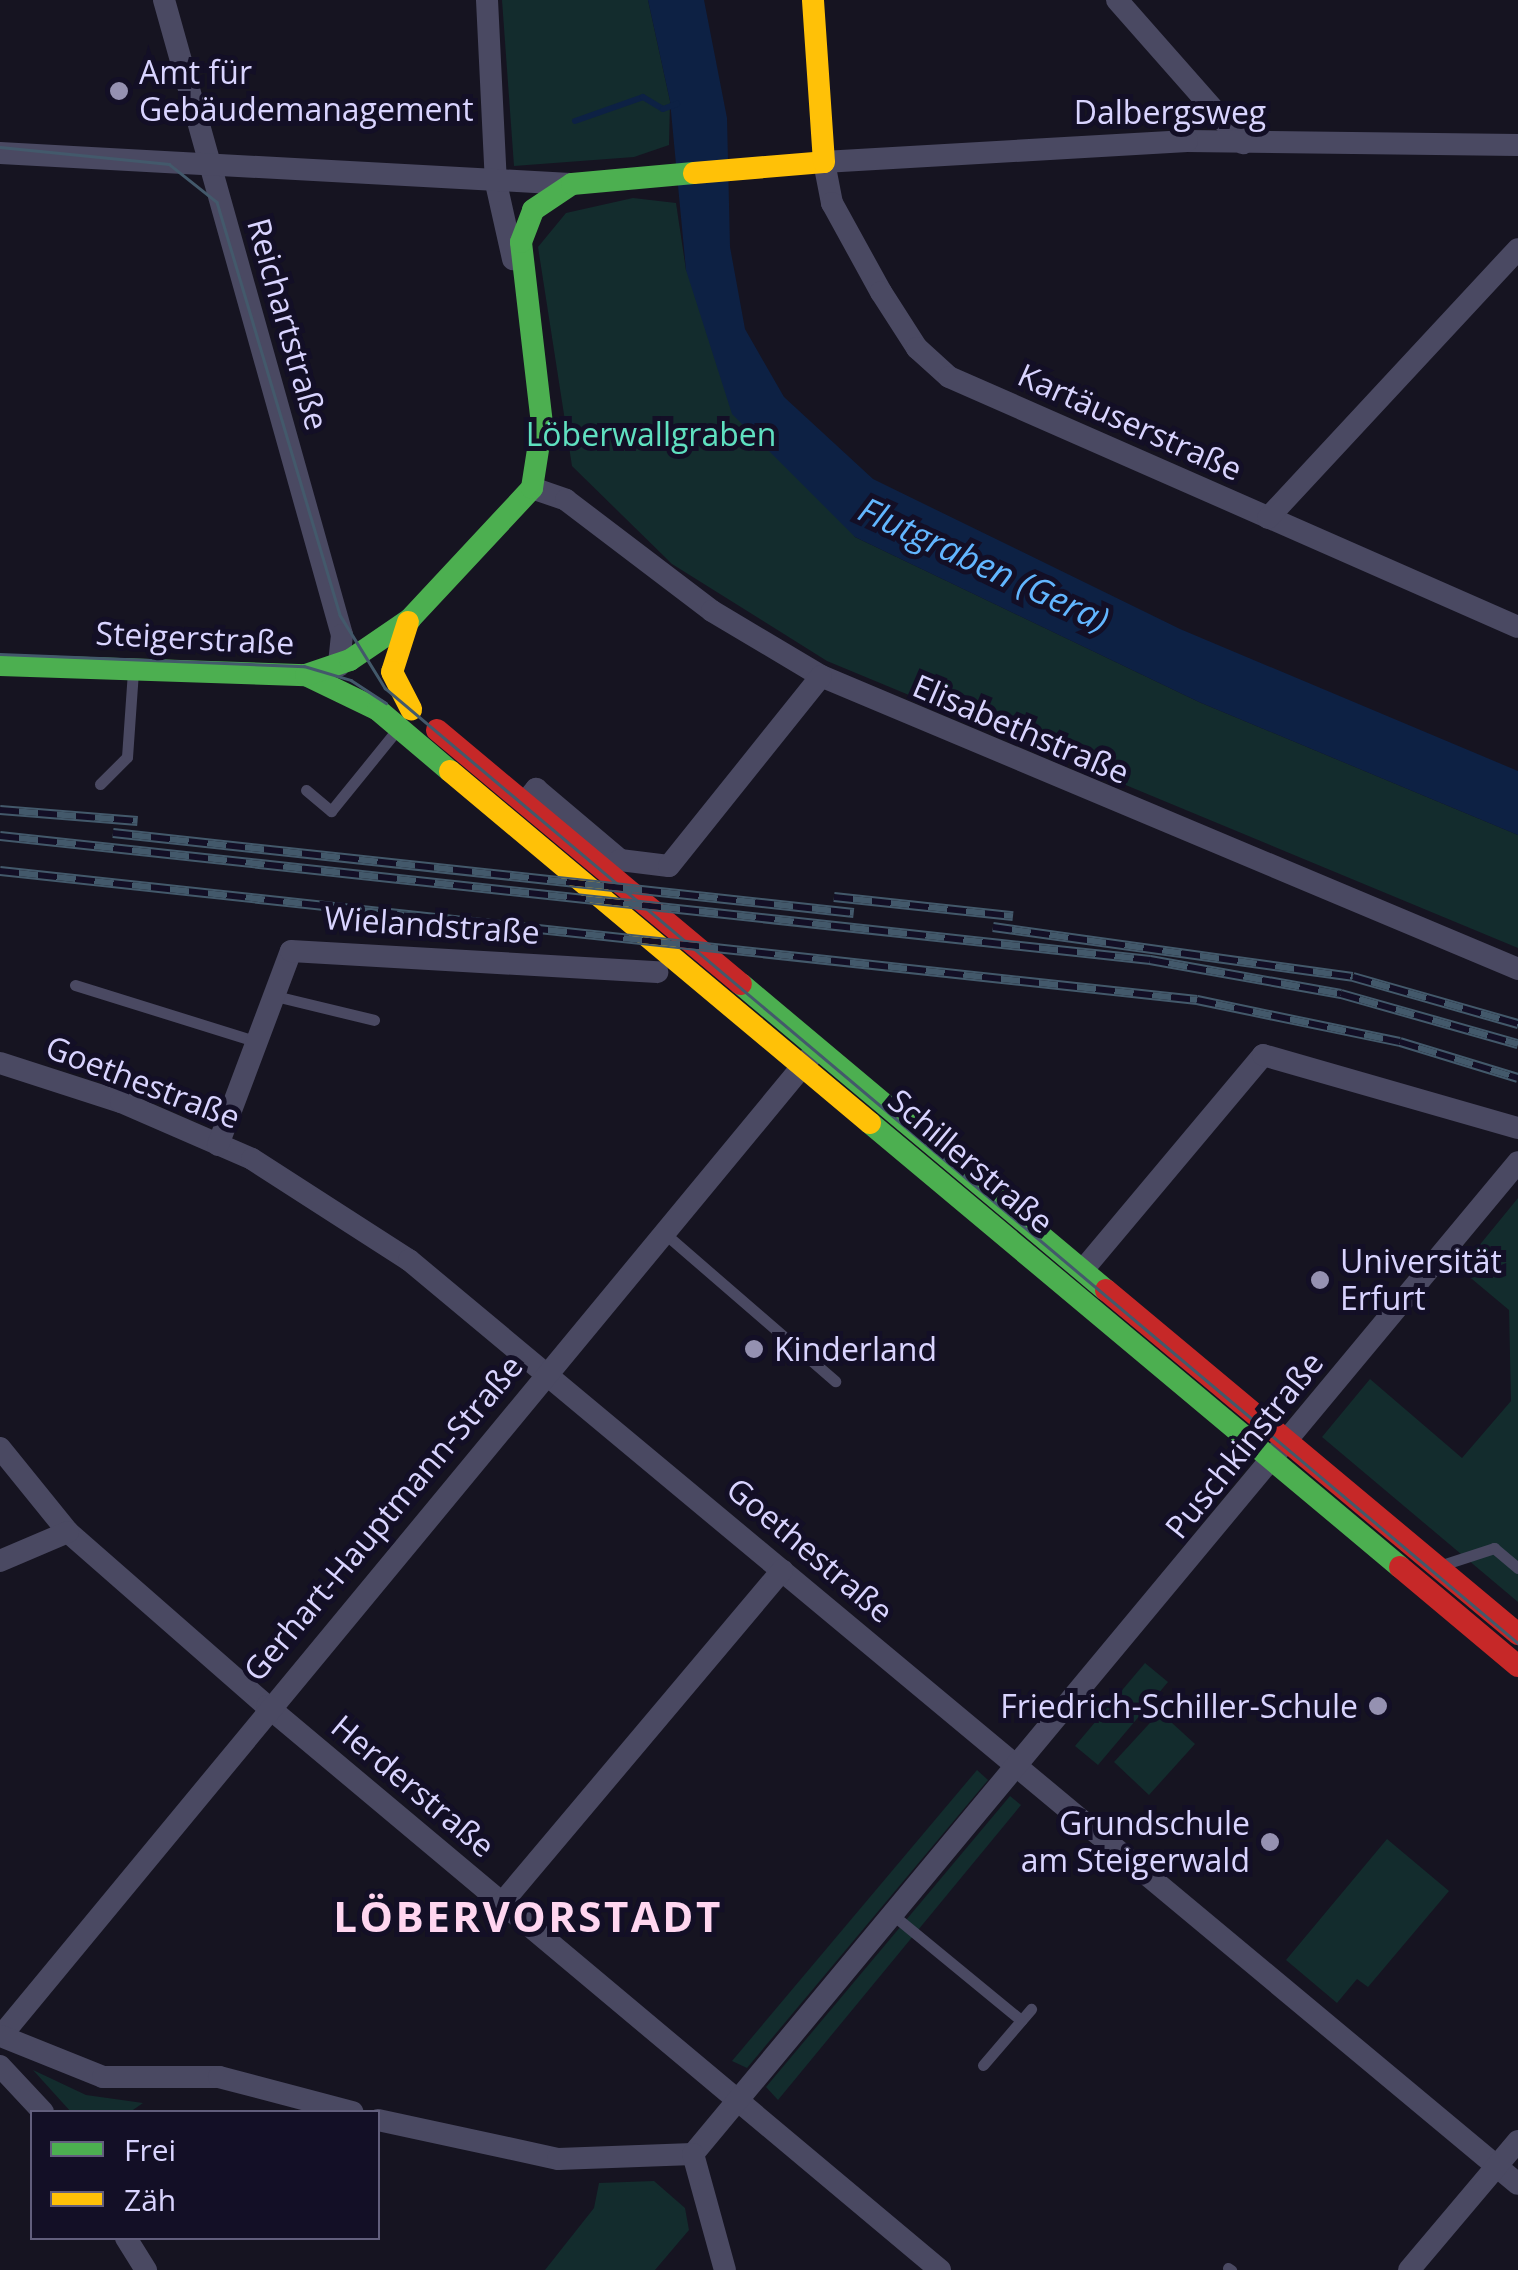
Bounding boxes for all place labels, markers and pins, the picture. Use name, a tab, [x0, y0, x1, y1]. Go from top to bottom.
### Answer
place label: Amt für Gebäudemanagement	[139, 54, 474, 129]
marker: Amt für Gebäudemanagement	[108, 80, 130, 102]
place label: Universität Erfurt	[1340, 1243, 1502, 1318]
marker: Universität Erfurt	[1309, 1269, 1331, 1291]
place label: Kinderland	[774, 1330, 937, 1368]
marker: Kinderland	[743, 1338, 765, 1360]
place label: Friedrich-Schiller-Schule	[1000, 1687, 1358, 1725]
marker: Friedrich-Schiller-Schule	[1367, 1695, 1389, 1717]
place label: Grundschule am Steigerwald	[1021, 1805, 1250, 1880]
marker: Grundschule am Steigerwald	[1259, 1831, 1281, 1853]

